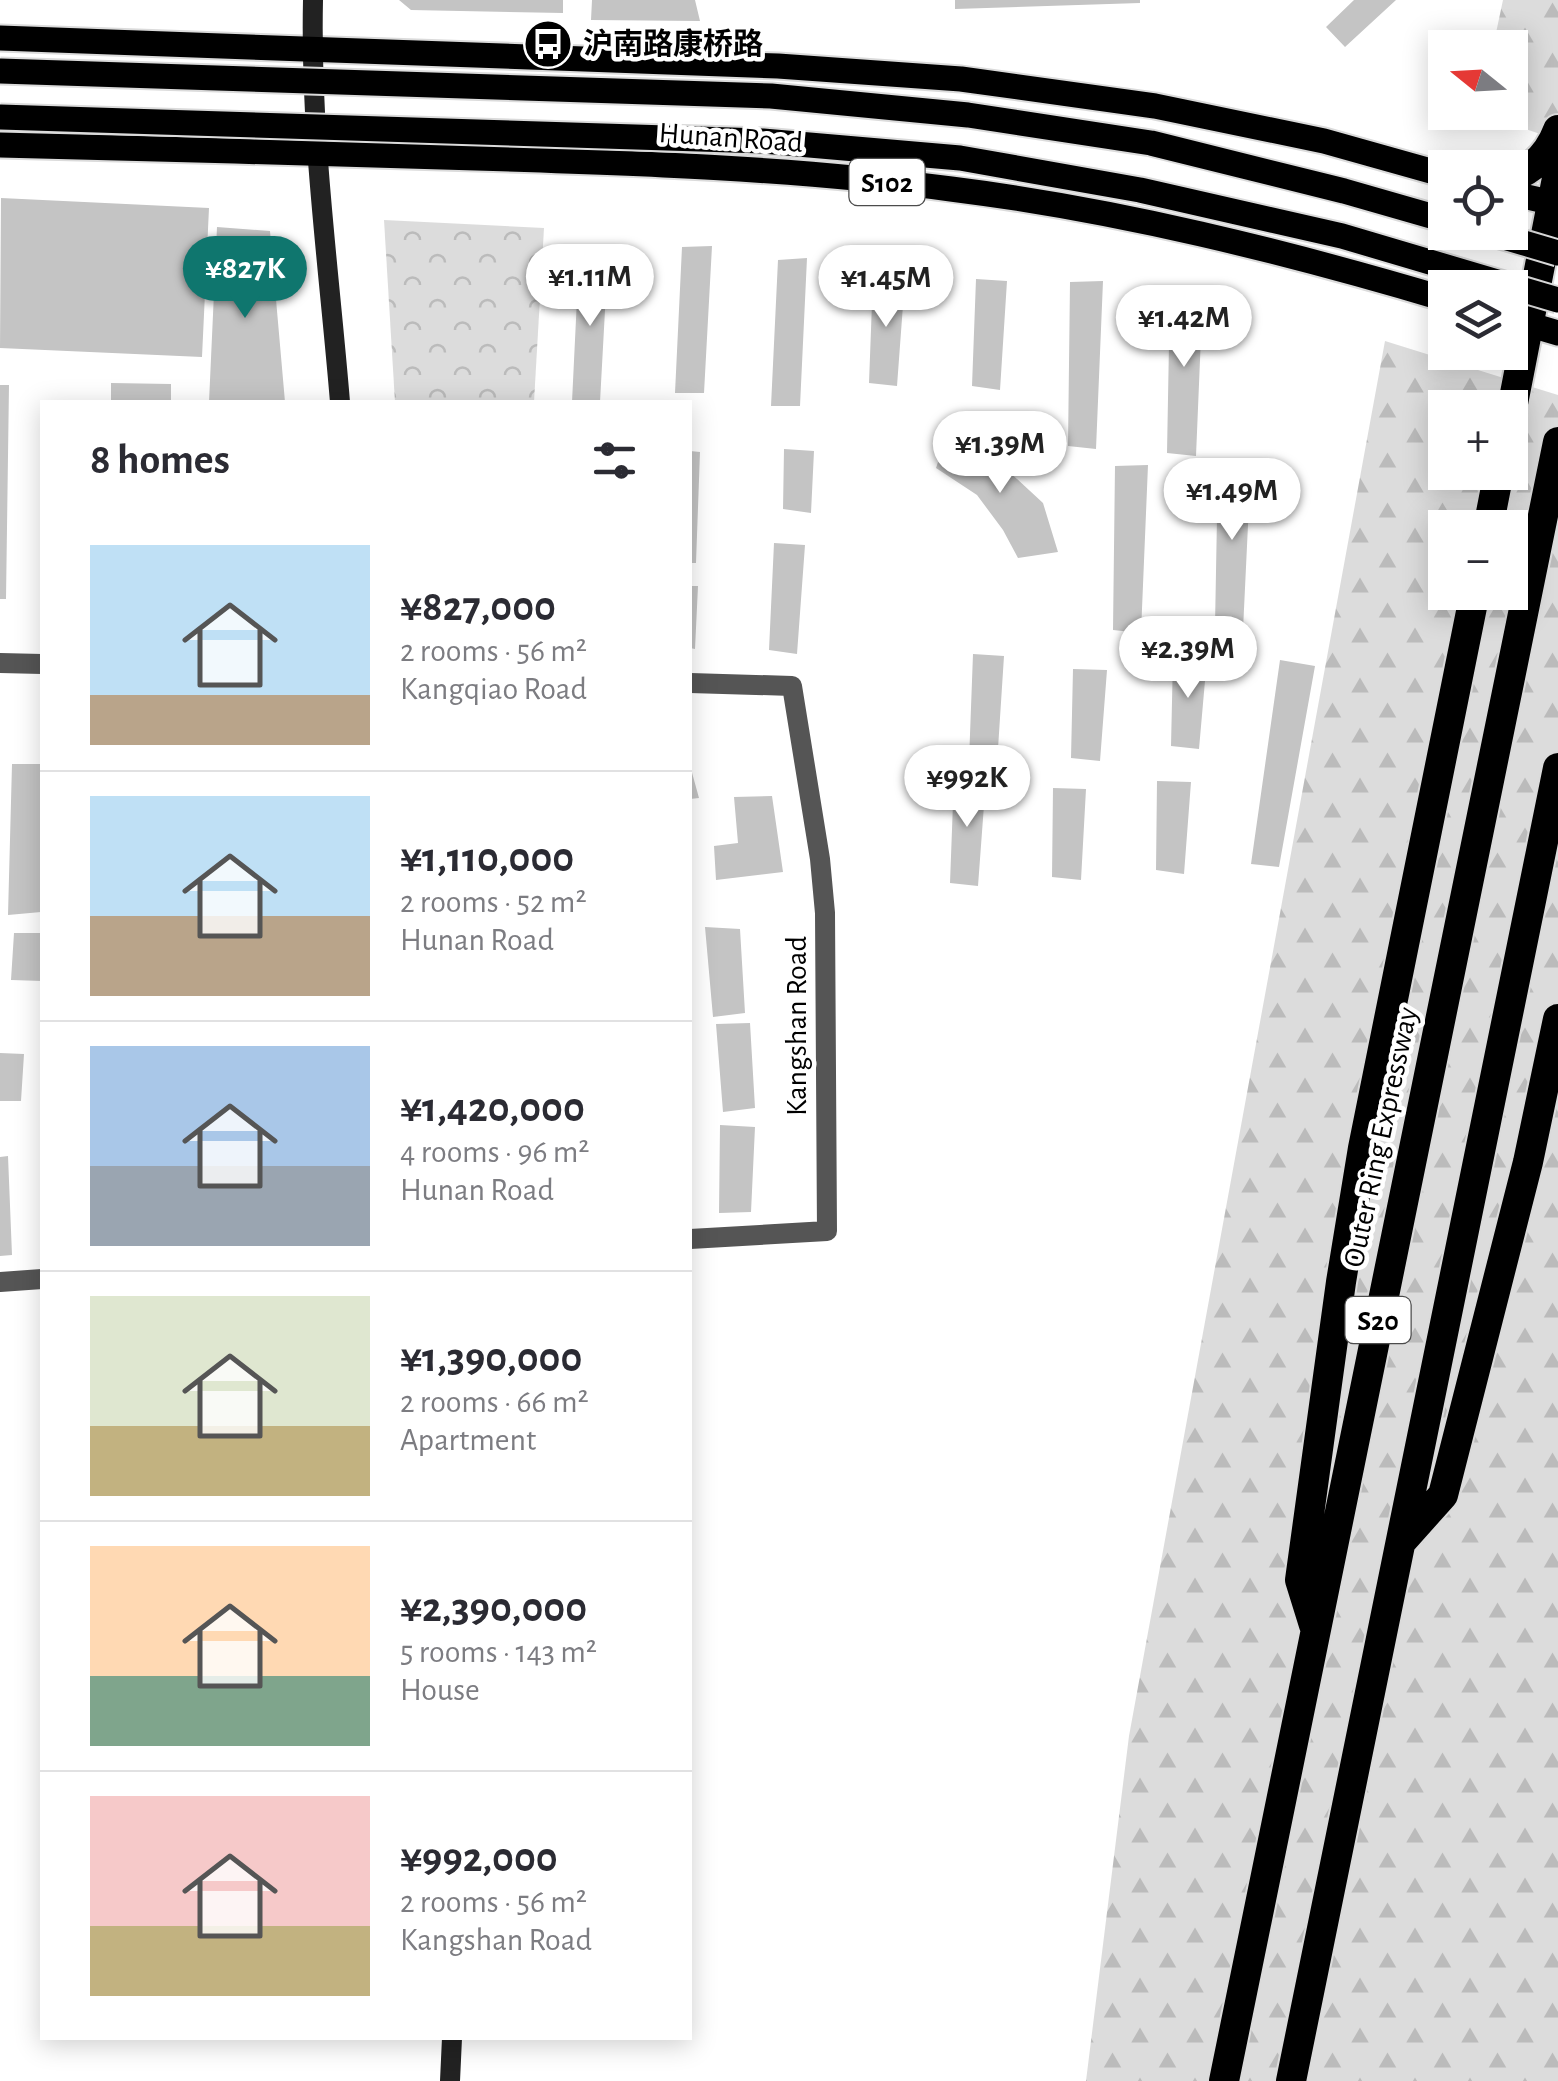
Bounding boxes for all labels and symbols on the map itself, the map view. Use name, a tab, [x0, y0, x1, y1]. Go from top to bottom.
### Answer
bus stop icon: 沪南路康桥路	[522, 18, 574, 70]
place label: 沪南路康桥路	[583, 28, 763, 60]
north arrow	[1428, 30, 1528, 130]
street label: Hunan Road	[658, 118, 804, 158]
road number: S102	[850, 159, 924, 205]
pin: ¥827K	[175, 236, 315, 321]
pin: ¥1.11M	[509, 244, 671, 329]
pin: ¥1.45M	[805, 245, 967, 330]
pin: ¥1.42M	[1103, 285, 1265, 370]
pin: ¥1.39M	[919, 411, 1081, 496]
pin: ¥1.49M	[1151, 458, 1313, 543]
pin: ¥2.39M	[1107, 616, 1269, 701]
pin: ¥992K	[897, 745, 1037, 830]
street label: Kangshan Road	[782, 936, 812, 1116]
street label: Outer Ring Expressway	[1339, 1004, 1423, 1270]
road number: S20	[1346, 1297, 1410, 1343]

